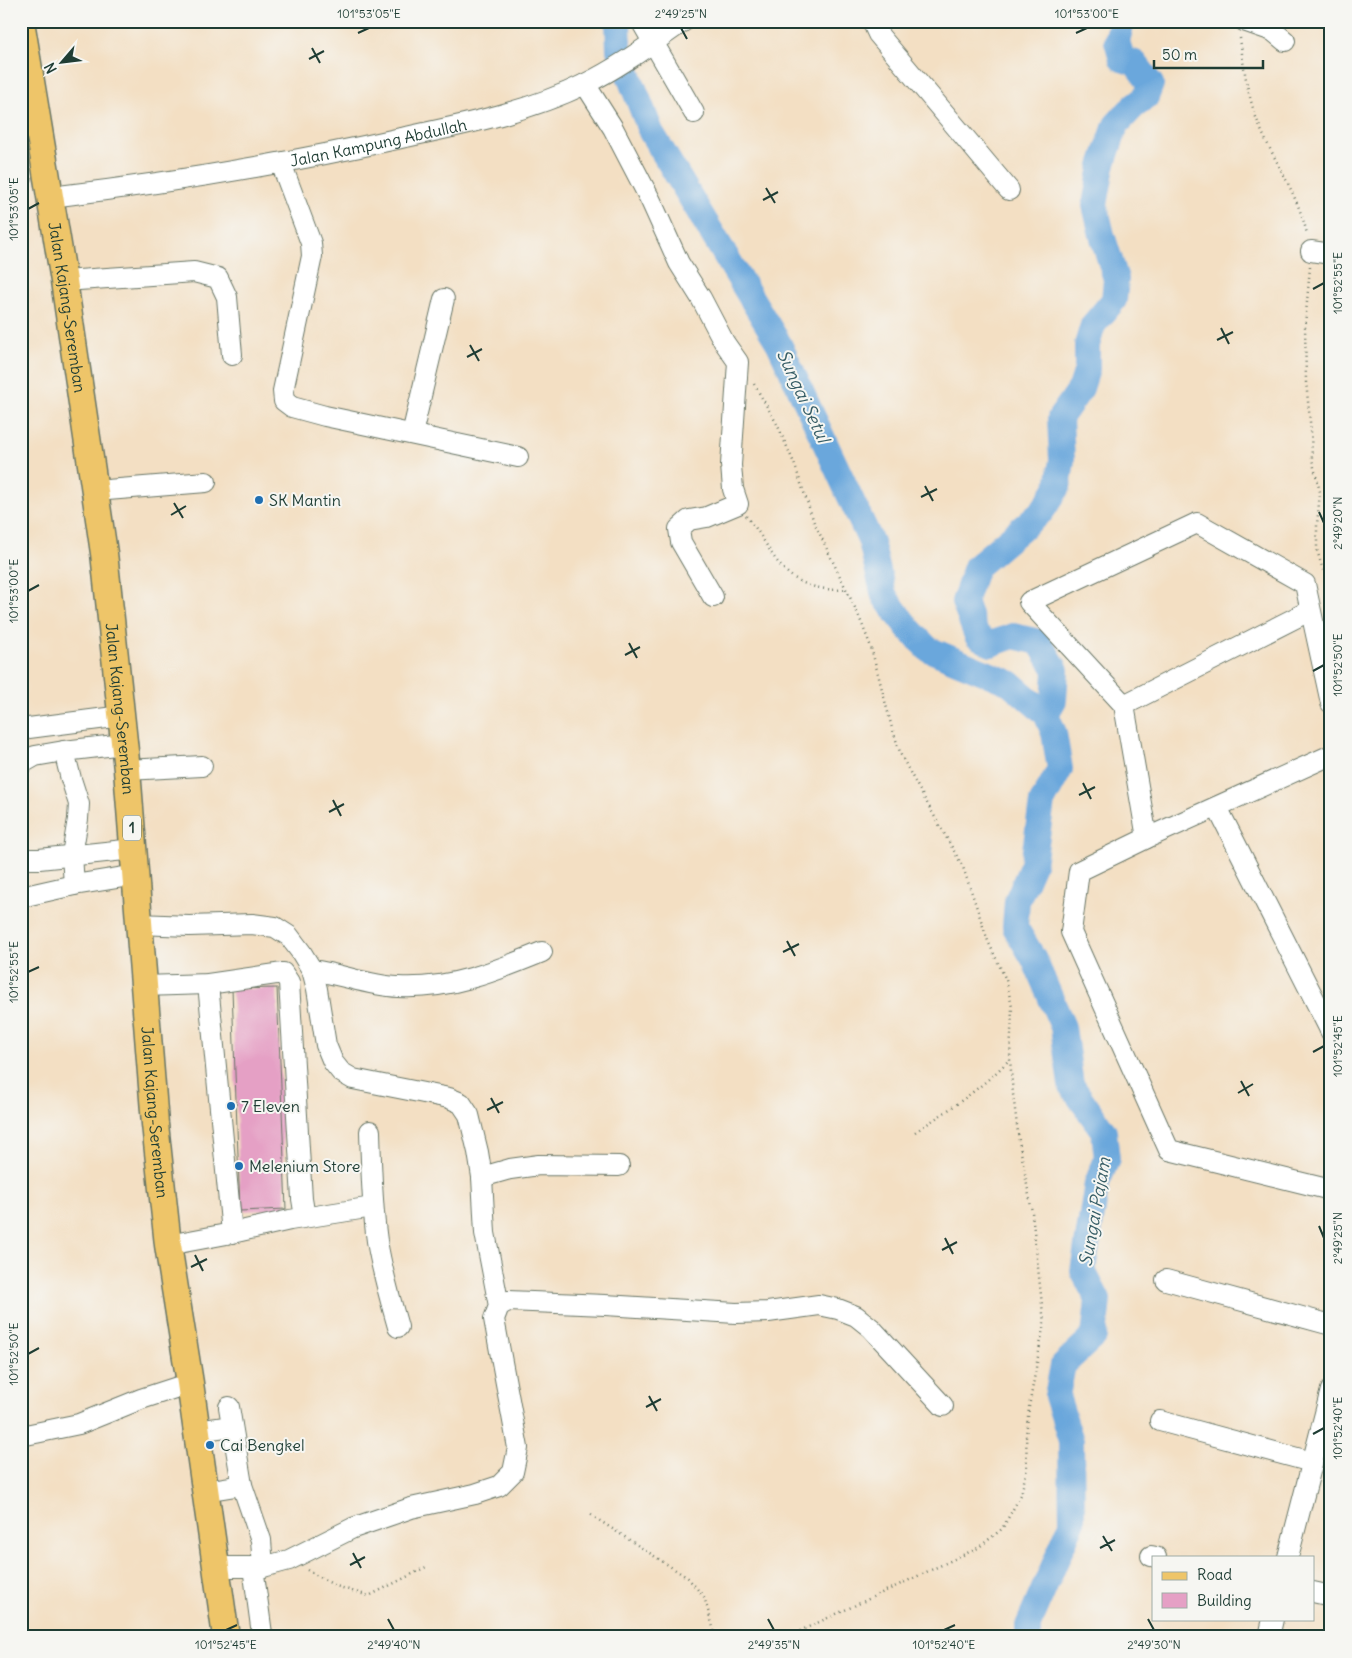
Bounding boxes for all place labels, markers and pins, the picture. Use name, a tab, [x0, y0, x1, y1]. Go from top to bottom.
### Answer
place label: SK Mantin	[269, 490, 341, 510]
marker: SK Mantin	[253, 494, 265, 506]
place label: 7 Eleven	[241, 1096, 300, 1116]
marker: 7 Eleven	[225, 1100, 237, 1112]
place label: Melenium Store	[249, 1156, 360, 1176]
marker: Melenium Store	[233, 1160, 245, 1172]
place label: Cai Bengkel	[220, 1435, 304, 1455]
marker: Cai Bengkel	[204, 1439, 216, 1451]

